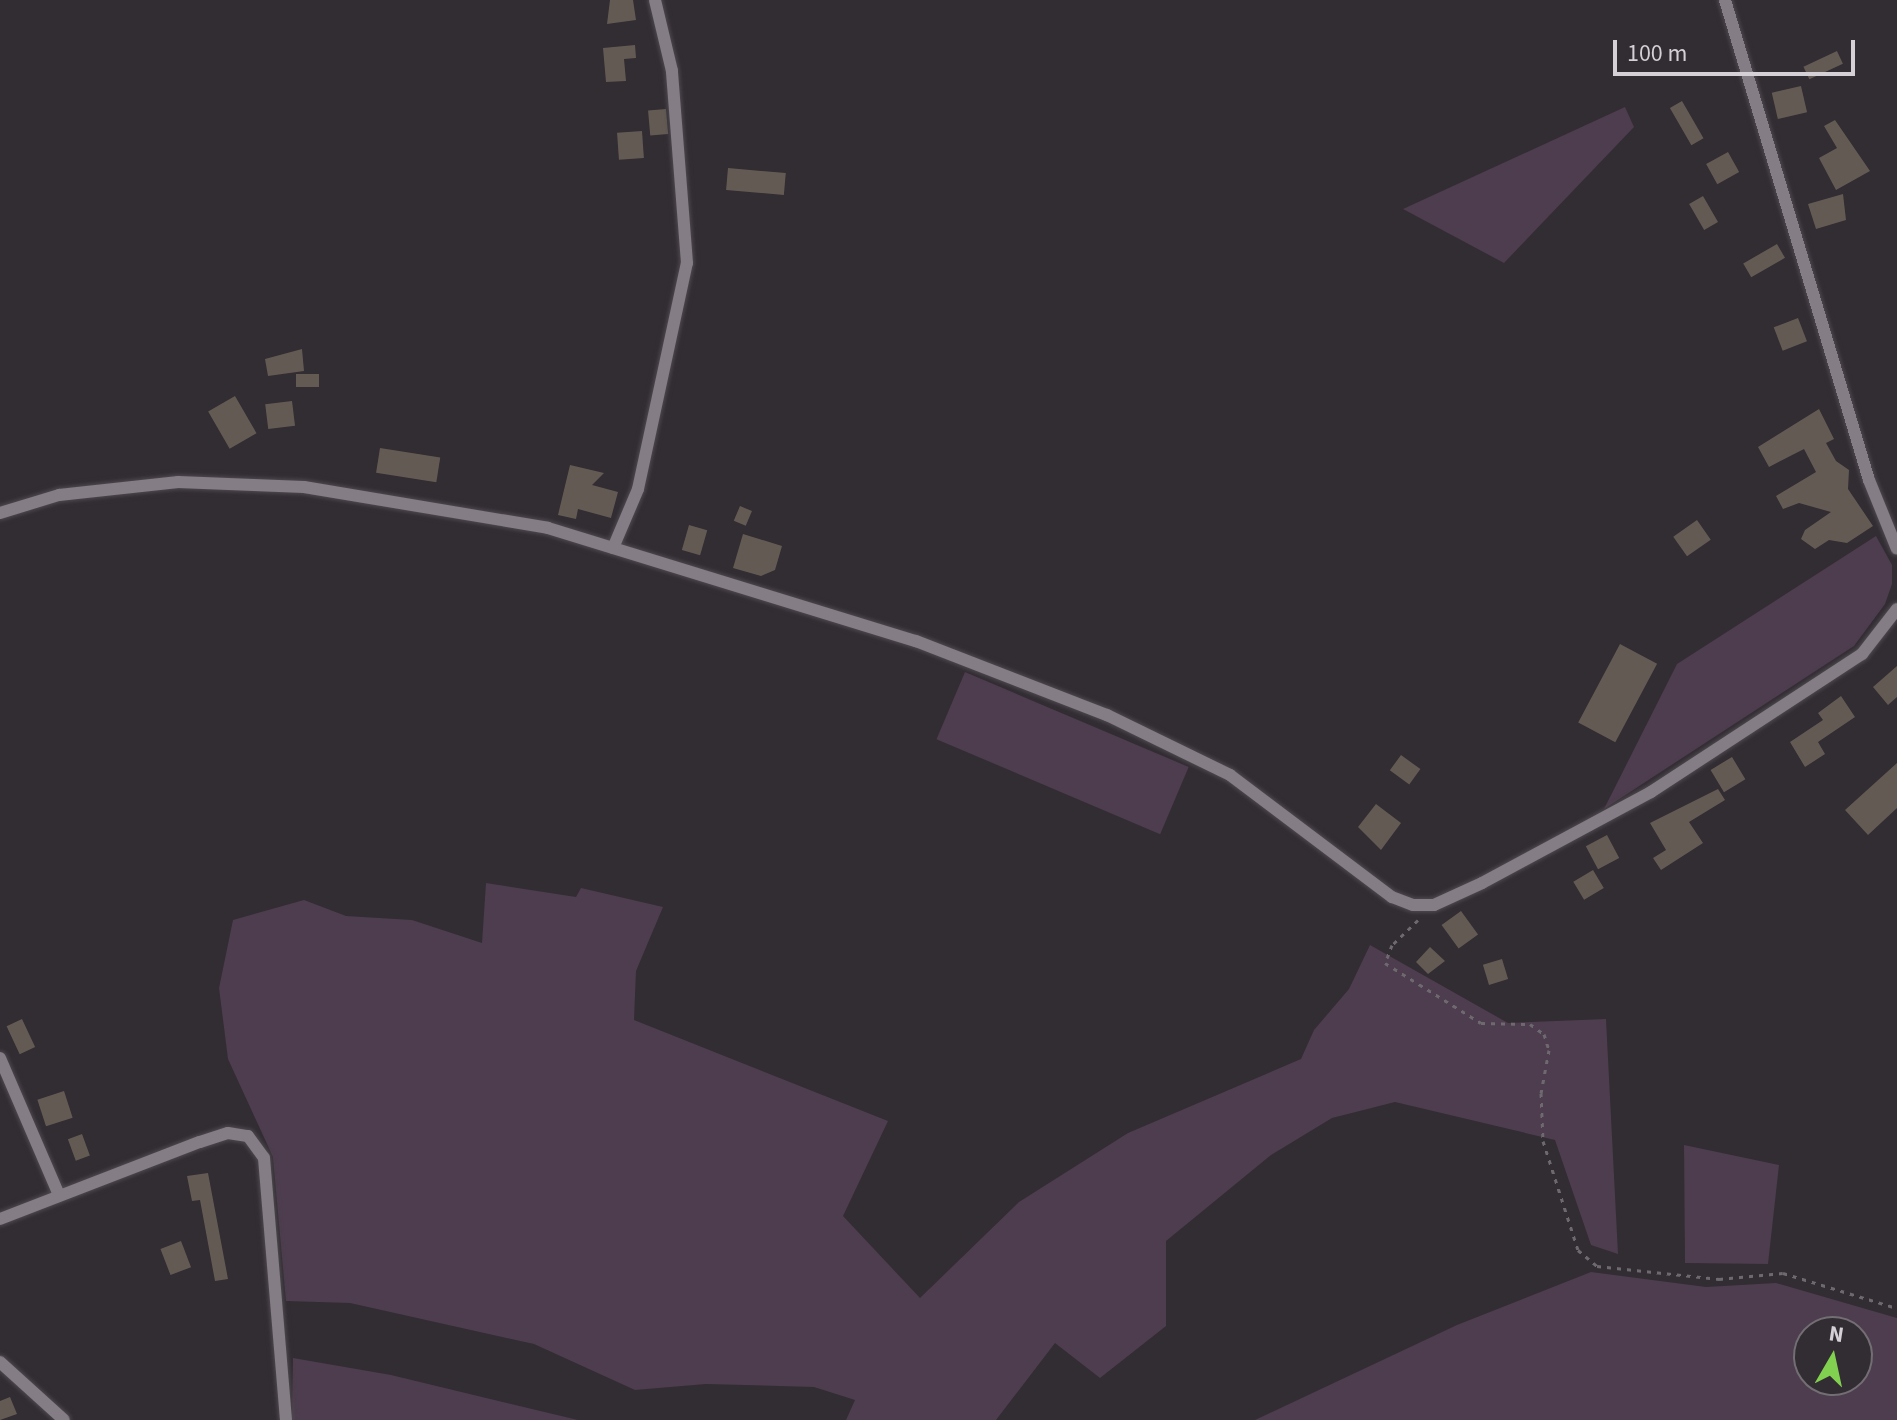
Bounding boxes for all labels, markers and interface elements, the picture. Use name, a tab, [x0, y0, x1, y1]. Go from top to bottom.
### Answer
scale bar	[1617, 24, 1859, 74]
text: 100 m	[1627, 36, 1687, 71]
north arrow	[1793, 1316, 1873, 1396]
text: N	[1827, 1317, 1846, 1351]

